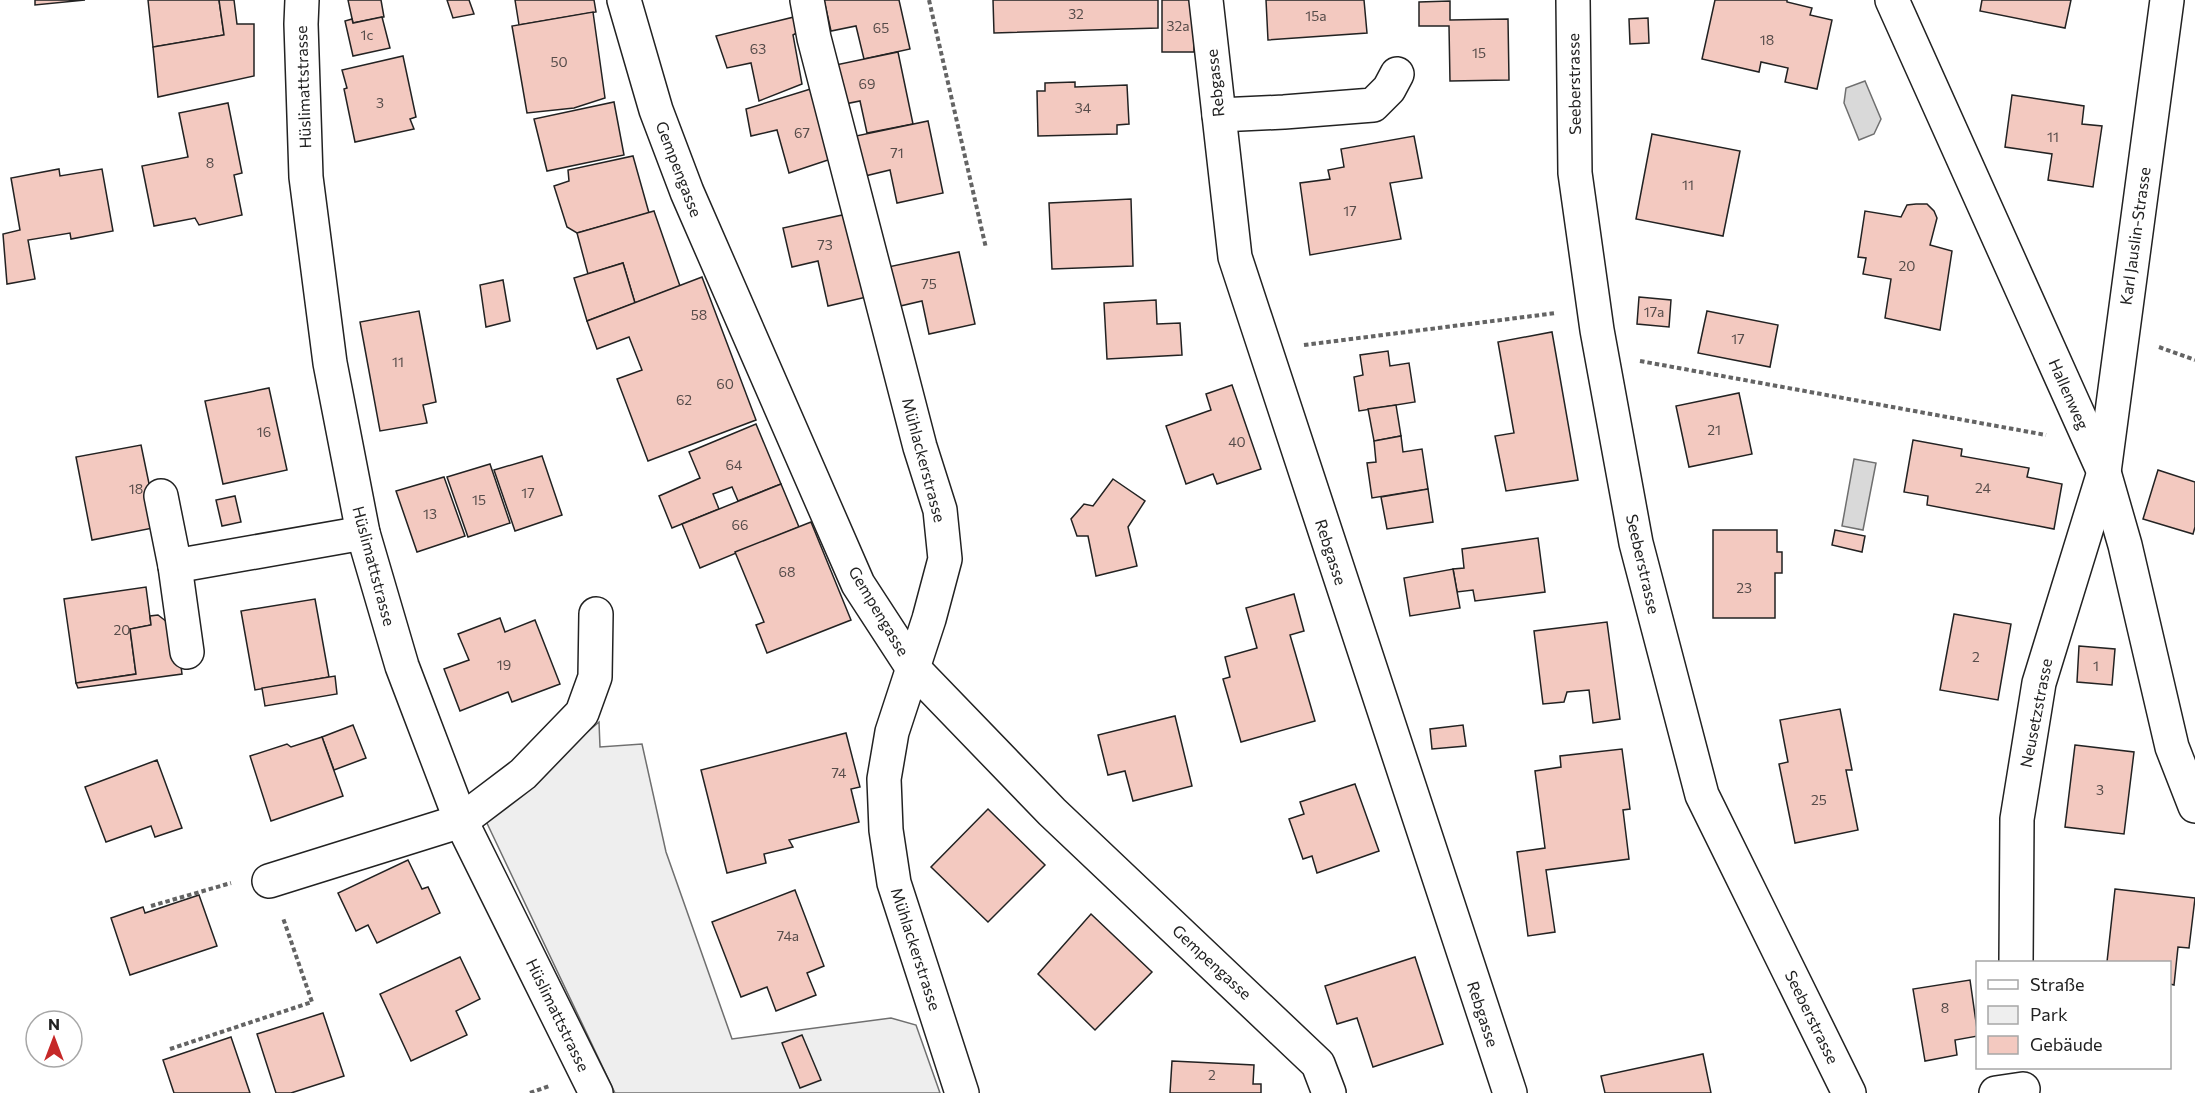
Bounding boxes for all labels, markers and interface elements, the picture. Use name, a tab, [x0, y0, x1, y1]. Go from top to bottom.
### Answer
house number: 32	[1068, 5, 1084, 22]
house number: 15a	[1305, 7, 1327, 24]
house number: 32a	[1166, 17, 1190, 34]
house number: 65	[873, 19, 889, 36]
street label: Hüslimattstrasse	[291, 25, 314, 149]
house number: 1c	[361, 26, 374, 43]
house number: 18	[1760, 31, 1774, 48]
street label: Seeberstrasse	[1563, 33, 1584, 135]
house number: 63	[750, 40, 766, 57]
house number: 15	[1472, 44, 1486, 61]
street label: Rebgasse	[1201, 48, 1228, 118]
house number: 50	[550, 53, 568, 70]
house number: 69	[859, 75, 875, 92]
house number: 3	[376, 94, 384, 111]
house number: 34	[1075, 99, 1092, 116]
street label: Gempengasse	[652, 118, 706, 219]
house number: 67	[794, 124, 810, 141]
house number: 11	[2047, 128, 2059, 145]
house number: 71	[890, 144, 904, 161]
house number: 8	[206, 154, 214, 171]
street label: Karl Jauslin-Strasse	[2115, 166, 2154, 306]
house number: 11	[1682, 176, 1694, 193]
house number: 17	[1343, 202, 1357, 219]
house number: 73	[817, 236, 833, 253]
house number: 20	[1899, 257, 1915, 274]
house number: 75	[921, 275, 937, 292]
house number: 17a	[1644, 303, 1664, 320]
house number: 58	[691, 306, 707, 323]
house number: 17	[1731, 330, 1745, 347]
house number: 11	[392, 353, 404, 370]
street label: Hallenweg	[2045, 355, 2094, 432]
house number: 60	[716, 375, 734, 392]
house number: 62	[676, 391, 692, 408]
street label: Mühlackerstrasse	[899, 396, 950, 524]
house number: 21	[1707, 421, 1721, 438]
house number: 16	[257, 423, 271, 440]
house number: 40	[1228, 433, 1246, 450]
house number: 64	[726, 456, 743, 473]
house number: 24	[1975, 479, 1992, 496]
house number: 18	[129, 480, 143, 497]
house number: 17	[521, 484, 535, 501]
house number: 15	[472, 491, 486, 508]
street label: Hüslimattstrasse	[349, 504, 400, 628]
house number: 13	[423, 505, 437, 522]
street label: Seeberstrasse	[1623, 512, 1664, 616]
house number: 66	[732, 516, 749, 533]
street label: Rebgasse	[1312, 517, 1351, 587]
house number: 68	[779, 563, 796, 580]
street label: Gempengasse	[845, 563, 914, 659]
house number: 23	[1736, 579, 1752, 596]
house number: 20	[114, 621, 130, 638]
house number: 2	[1972, 648, 1980, 665]
house number: 19	[497, 656, 511, 673]
street label: Neusetzstrasse	[2016, 657, 2055, 769]
house number: 1	[2093, 657, 2099, 674]
house number: 74	[832, 764, 847, 781]
house number: 3	[2096, 781, 2104, 798]
house number: 25	[1811, 791, 1827, 808]
street label: Mühlackerstrasse	[888, 885, 945, 1013]
street label: Gempengasse	[1169, 920, 1256, 1003]
house number: 74a	[777, 927, 799, 944]
street label: Hüslimattstrasse	[523, 955, 594, 1074]
legend	[1976, 961, 2171, 1069]
street label: Seeberstrasse	[1782, 967, 1843, 1067]
text: Straße	[2030, 973, 2085, 995]
street label: Rebgasse	[1464, 979, 1503, 1049]
house number: 8	[1941, 999, 1949, 1016]
text: Park	[2030, 1003, 2068, 1025]
north arrow	[24, 1009, 84, 1069]
text: N	[48, 1014, 60, 1033]
text: Gebäude	[2030, 1033, 2103, 1055]
house number: 2	[1208, 1066, 1216, 1083]

